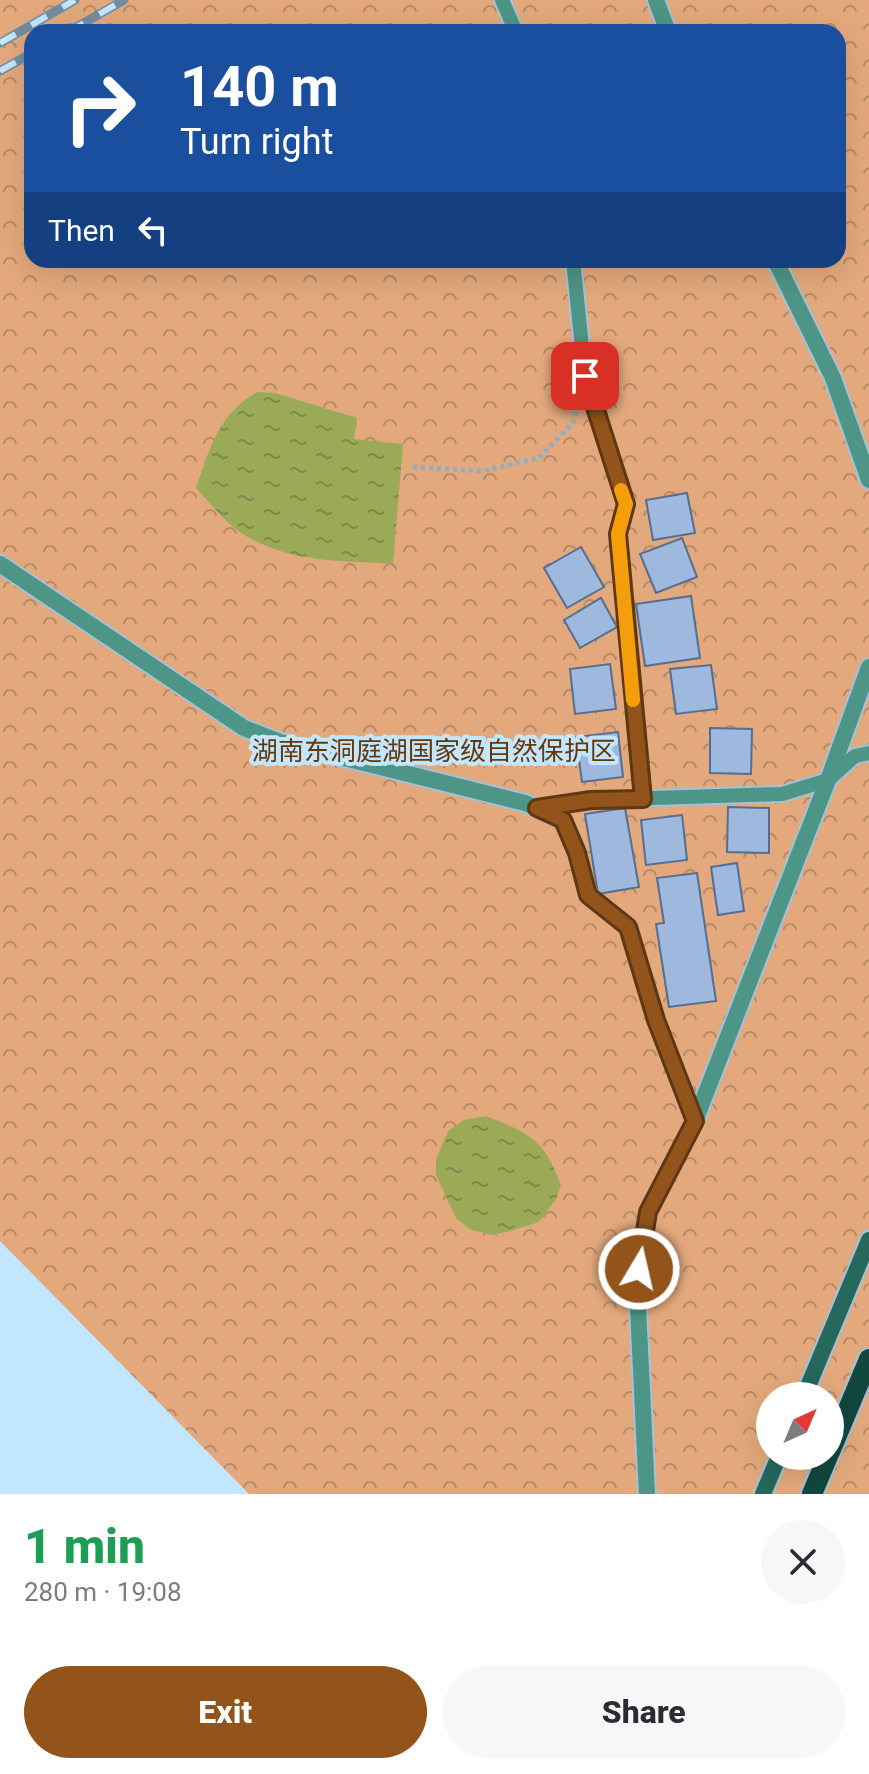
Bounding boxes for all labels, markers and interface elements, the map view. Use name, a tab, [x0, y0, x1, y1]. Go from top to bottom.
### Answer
text: 140 m	[180, 54, 339, 120]
icon: right	[48, 56, 152, 160]
text: Turn right	[180, 121, 333, 163]
icon: left	[131, 208, 175, 252]
text: Then	[48, 213, 115, 248]
pin	[551, 342, 619, 410]
icon: arrive	[563, 354, 607, 398]
park label: 湖南东洞庭湖国家级自然保护区	[252, 736, 616, 766]
position arrow	[597, 1227, 681, 1311]
north arrow	[756, 1382, 844, 1470]
map controls	[756, 1382, 844, 1470]
text: 1 min	[24, 1518, 145, 1575]
button: close	[761, 1520, 845, 1604]
text: 280 m · 19:08	[24, 1577, 182, 1607]
button: Exit	[24, 1666, 427, 1758]
button: Share	[443, 1666, 845, 1758]

